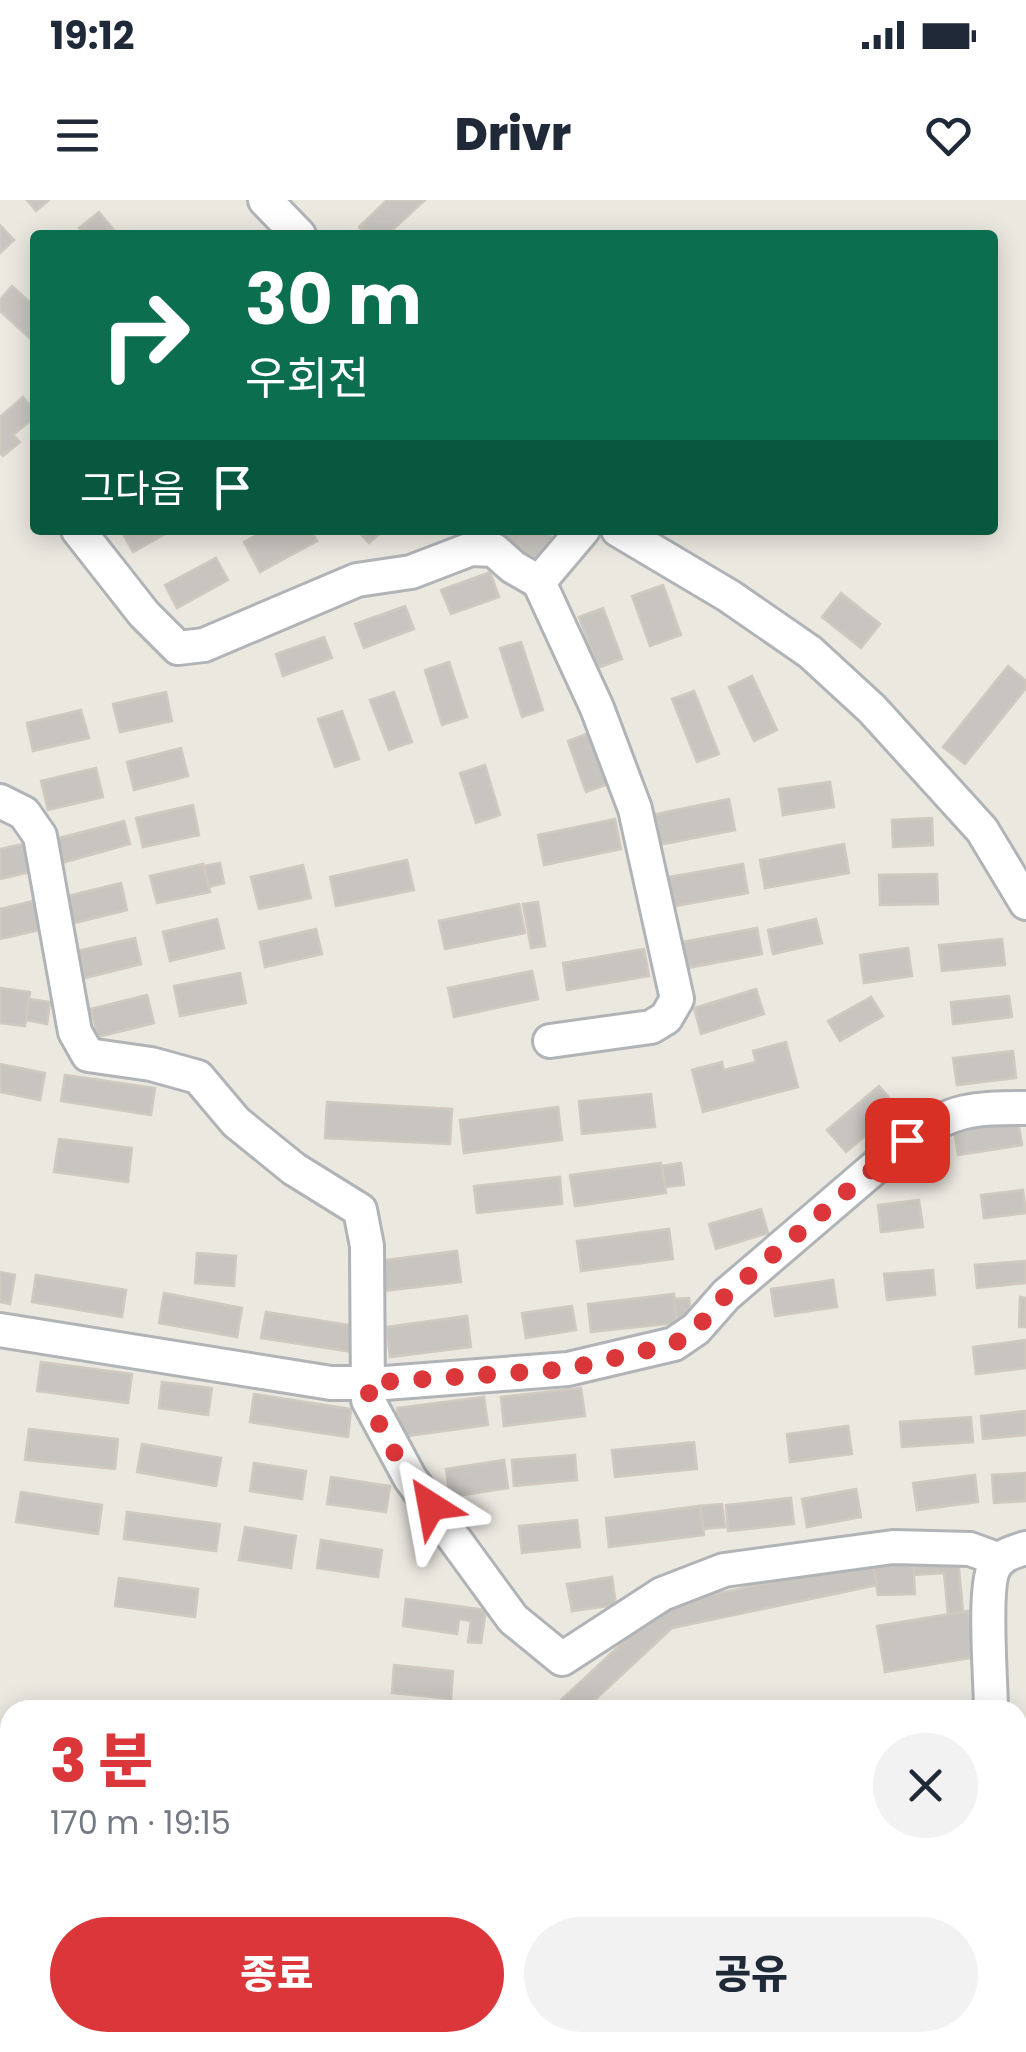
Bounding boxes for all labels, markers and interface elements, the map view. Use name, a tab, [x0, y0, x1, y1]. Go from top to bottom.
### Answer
text: 19:12	[50, 9, 134, 62]
text: Drivr	[455, 103, 571, 166]
icon: menu	[50, 108, 105, 163]
icon: heart	[921, 108, 976, 163]
text: 30 m	[245, 250, 422, 349]
icon: right	[80, 270, 210, 400]
text: 우회전	[245, 347, 369, 410]
icon: arrive	[205, 460, 260, 515]
text: 그다음	[80, 462, 185, 515]
pin	[865, 1098, 950, 1183]
icon: arrive	[880, 1113, 935, 1168]
position arrow	[379, 1454, 483, 1558]
text: 3 분	[50, 1719, 153, 1803]
button: close	[873, 1733, 978, 1838]
text: 170 m · 19:15	[50, 1800, 231, 1845]
button: 종료	[50, 1917, 504, 2032]
button: 공유	[524, 1917, 978, 2032]

